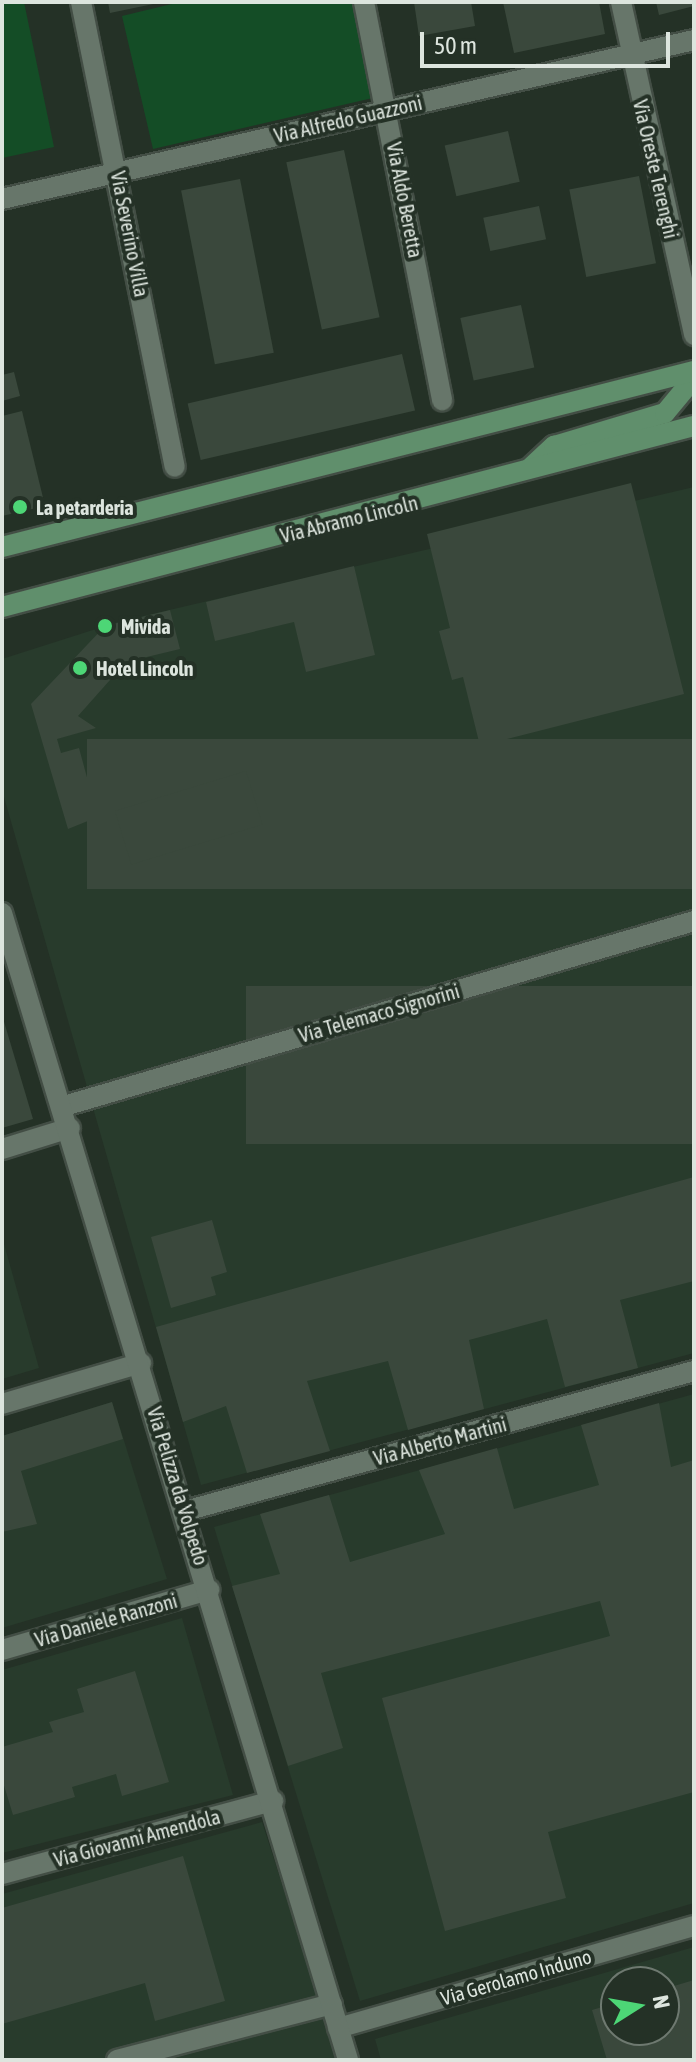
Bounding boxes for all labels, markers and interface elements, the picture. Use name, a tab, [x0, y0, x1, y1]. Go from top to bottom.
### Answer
scale bar	[424, 16, 674, 66]
text: 50 m	[434, 32, 477, 59]
street label: Via Alfredo Guazzoni	[272, 90, 424, 148]
street label: Via Oreste Terenghi	[628, 97, 684, 241]
street label: Via Aldo Beretta	[382, 140, 428, 260]
street label: Via Severino Villa	[106, 169, 154, 299]
street label: Via Abramo Lincoln	[278, 490, 420, 548]
place label: La petarderia	[36, 495, 134, 519]
marker: La petarderia	[11, 498, 29, 516]
place label: Mivida	[121, 614, 171, 638]
marker: Mivida	[96, 617, 114, 635]
place label: Hotel Lincoln	[96, 656, 194, 680]
marker: Hotel Lincoln	[71, 659, 89, 677]
street label: Via Telemaco Signorini	[296, 979, 462, 1047]
street label: Via Pelizza da Volpedo	[143, 1404, 213, 1568]
street label: Via Alberto Martini	[371, 1412, 509, 1470]
street label: Via Daniele Ranzoni	[32, 1588, 180, 1652]
street label: Via Giovanni Amendola	[51, 1804, 223, 1872]
street label: Via Gerolamo Induno	[438, 1944, 594, 2010]
north arrow	[600, 1966, 680, 2046]
text: N	[648, 1993, 676, 2011]

